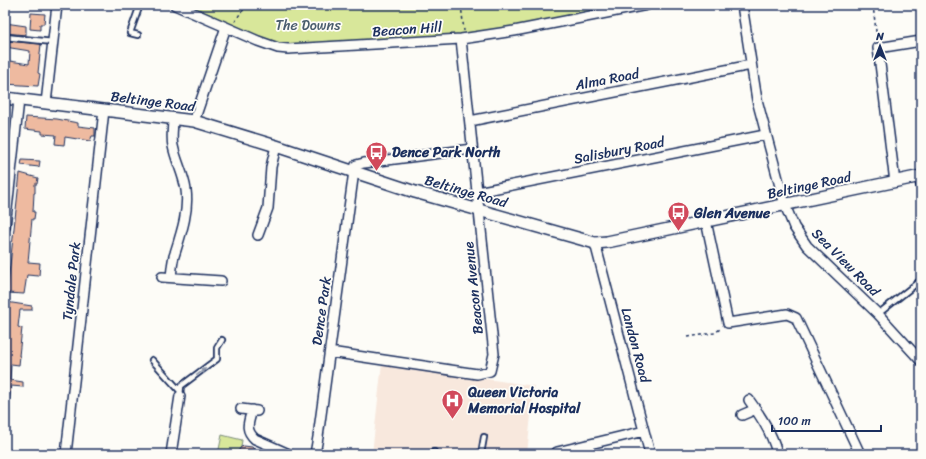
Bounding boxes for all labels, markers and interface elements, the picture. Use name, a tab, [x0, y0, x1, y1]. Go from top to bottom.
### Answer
park label: The Downs	[275, 13, 341, 38]
street label: Beacon Hill	[371, 15, 444, 44]
north arrow	[860, 26, 900, 66]
text: N	[875, 27, 884, 46]
street label: Alma Road	[572, 61, 643, 98]
street label: Beltinge Road	[109, 84, 198, 119]
street label: Salisbury Road	[572, 129, 668, 172]
bus stop icon: Dence Park North	[364, 139, 390, 172]
place label: Dence Park North	[392, 140, 501, 165]
street label: Beltinge Road	[765, 164, 855, 207]
street label: Beltinge Road	[422, 168, 512, 216]
bus stop icon: Glen Avenue	[666, 200, 692, 233]
place label: Glen Avenue	[693, 201, 771, 226]
street label: Sea View Road	[805, 222, 887, 304]
street label: Tyndale Park	[55, 240, 88, 322]
street label: Beacon Avenue	[456, 240, 491, 335]
street label: Dence Park	[304, 274, 339, 347]
street label: Landon Road	[614, 305, 658, 387]
one-way arrow	[195, 368, 206, 376]
place label: Queen Victoria Memorial Hospital	[467, 380, 581, 421]
hospital icon: Queen Victoria Memorial Hospital	[440, 387, 466, 420]
scale bar	[772, 407, 881, 433]
text: 100 m	[778, 410, 811, 432]

